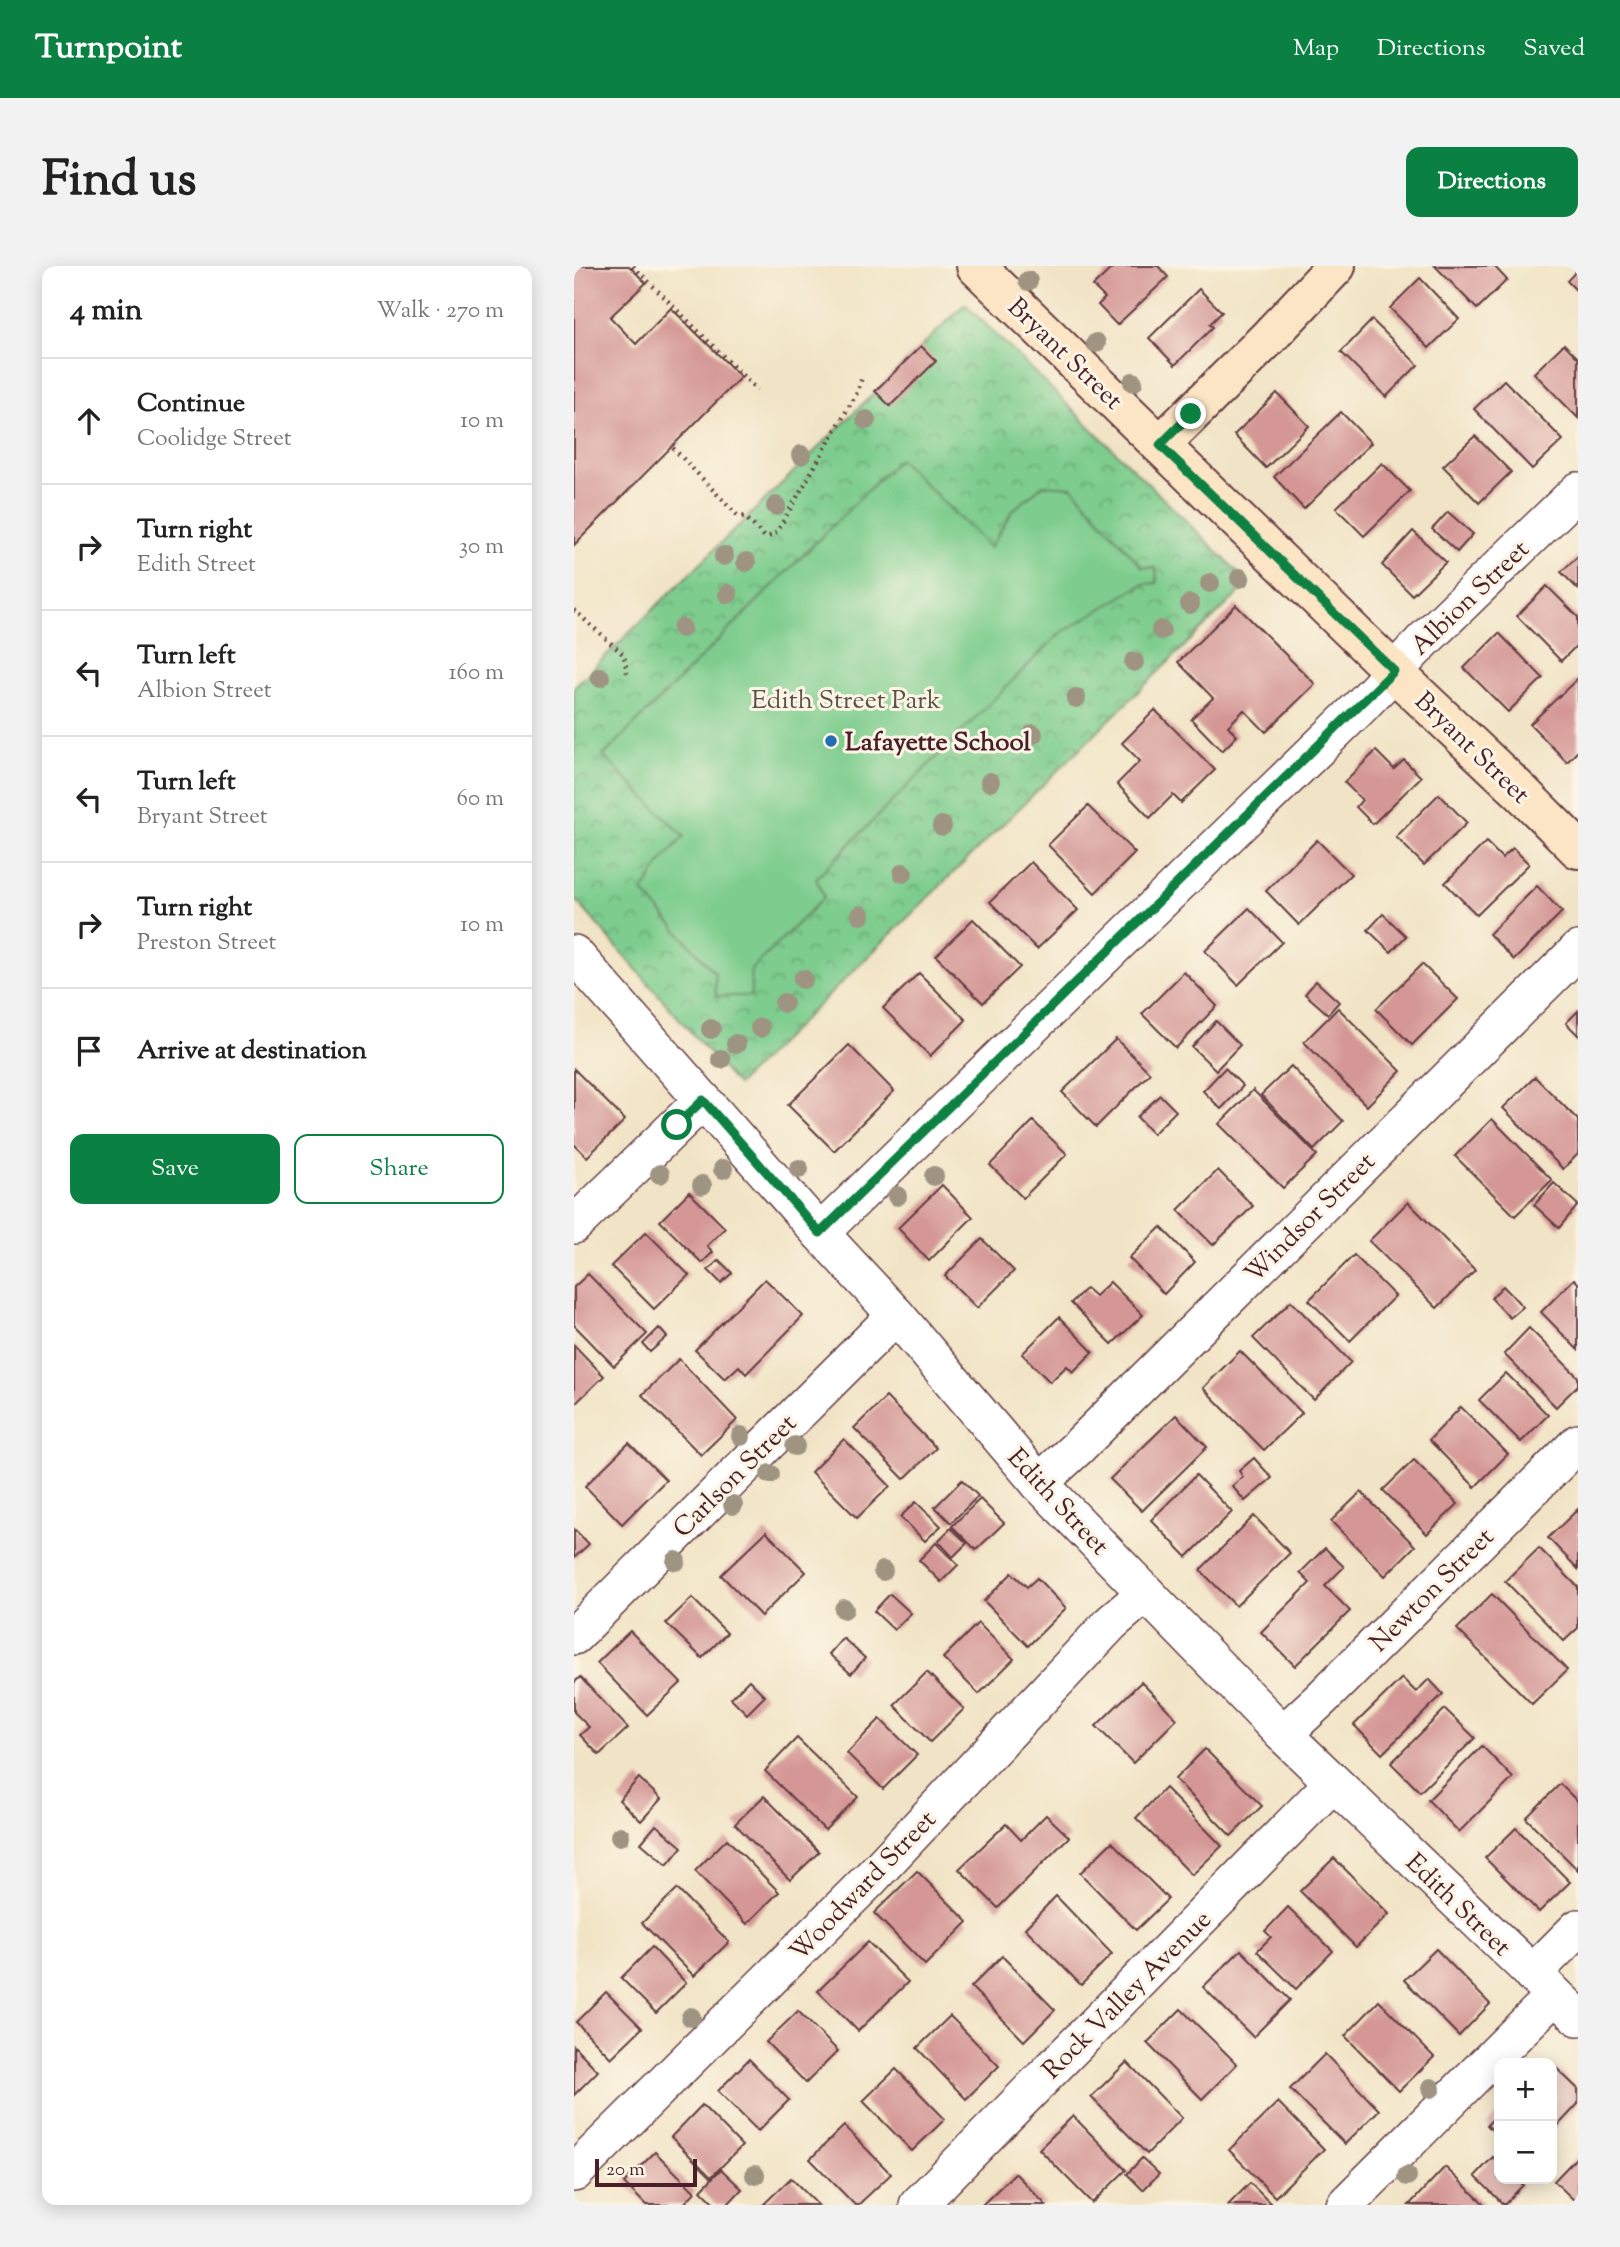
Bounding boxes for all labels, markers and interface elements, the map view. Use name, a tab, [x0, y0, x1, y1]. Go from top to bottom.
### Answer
text: Turnpoint	[35, 25, 182, 73]
text: Map	[1293, 32, 1339, 66]
text: Directions	[1377, 32, 1485, 66]
text: Saved	[1523, 32, 1585, 66]
text: Find us	[42, 147, 196, 217]
button: Directions	[1406, 147, 1578, 217]
text: 4 min	[70, 290, 143, 333]
street label: Bryant Street	[998, 290, 1130, 419]
text: Walk · 270 m	[376, 295, 504, 328]
text: Continue	[137, 386, 245, 423]
route end	[1175, 398, 1206, 429]
icon: ahead	[70, 402, 108, 440]
text: 10 m	[460, 405, 504, 438]
text: Coolidge Street	[137, 423, 292, 456]
text: Turn right	[137, 512, 252, 549]
icon: right	[70, 528, 108, 566]
text: 30 m	[459, 531, 504, 564]
street label: Albion Street	[1403, 533, 1538, 665]
text: Edith Street	[137, 549, 256, 582]
text: Turn left	[137, 638, 236, 675]
icon: left	[70, 654, 108, 692]
text: 160 m	[449, 657, 504, 690]
text: Albion Street	[137, 675, 272, 708]
park label: Edith Street Park	[751, 683, 941, 720]
street label: Bryant Street	[1405, 684, 1537, 813]
place label: Lafayette School	[845, 725, 1032, 762]
marker: Lafayette School	[823, 733, 839, 749]
text: Turn left	[137, 764, 236, 801]
icon: left	[70, 780, 108, 818]
text: 60 m	[456, 783, 504, 816]
text: Bryant Street	[137, 801, 268, 834]
text: Turn right	[137, 890, 252, 927]
icon: right	[70, 906, 108, 944]
text: 10 m	[460, 909, 504, 942]
text: Preston Street	[137, 927, 276, 960]
icon: arrive	[70, 1032, 108, 1070]
text: Arrive at destination	[137, 1033, 367, 1070]
route start	[661, 1109, 692, 1140]
button: Save	[70, 1134, 280, 1204]
button: Share	[294, 1134, 504, 1204]
street label: Windsor Street	[1237, 1145, 1385, 1292]
street label: Carlson Street	[666, 1406, 806, 1547]
street label: Edith Street	[998, 1441, 1117, 1565]
street label: Newton Street	[1362, 1520, 1503, 1661]
street label: Woodward Street	[782, 1803, 946, 1971]
street label: Edith Street	[1396, 1846, 1519, 1966]
street label: Rock Valley Avenue	[1035, 1903, 1221, 2089]
map controls	[1494, 2058, 1557, 2184]
button: +	[1494, 2058, 1557, 2121]
button: −	[1494, 2121, 1557, 2184]
scale bar	[595, 2156, 696, 2188]
text: 20 m	[606, 2157, 645, 2184]

